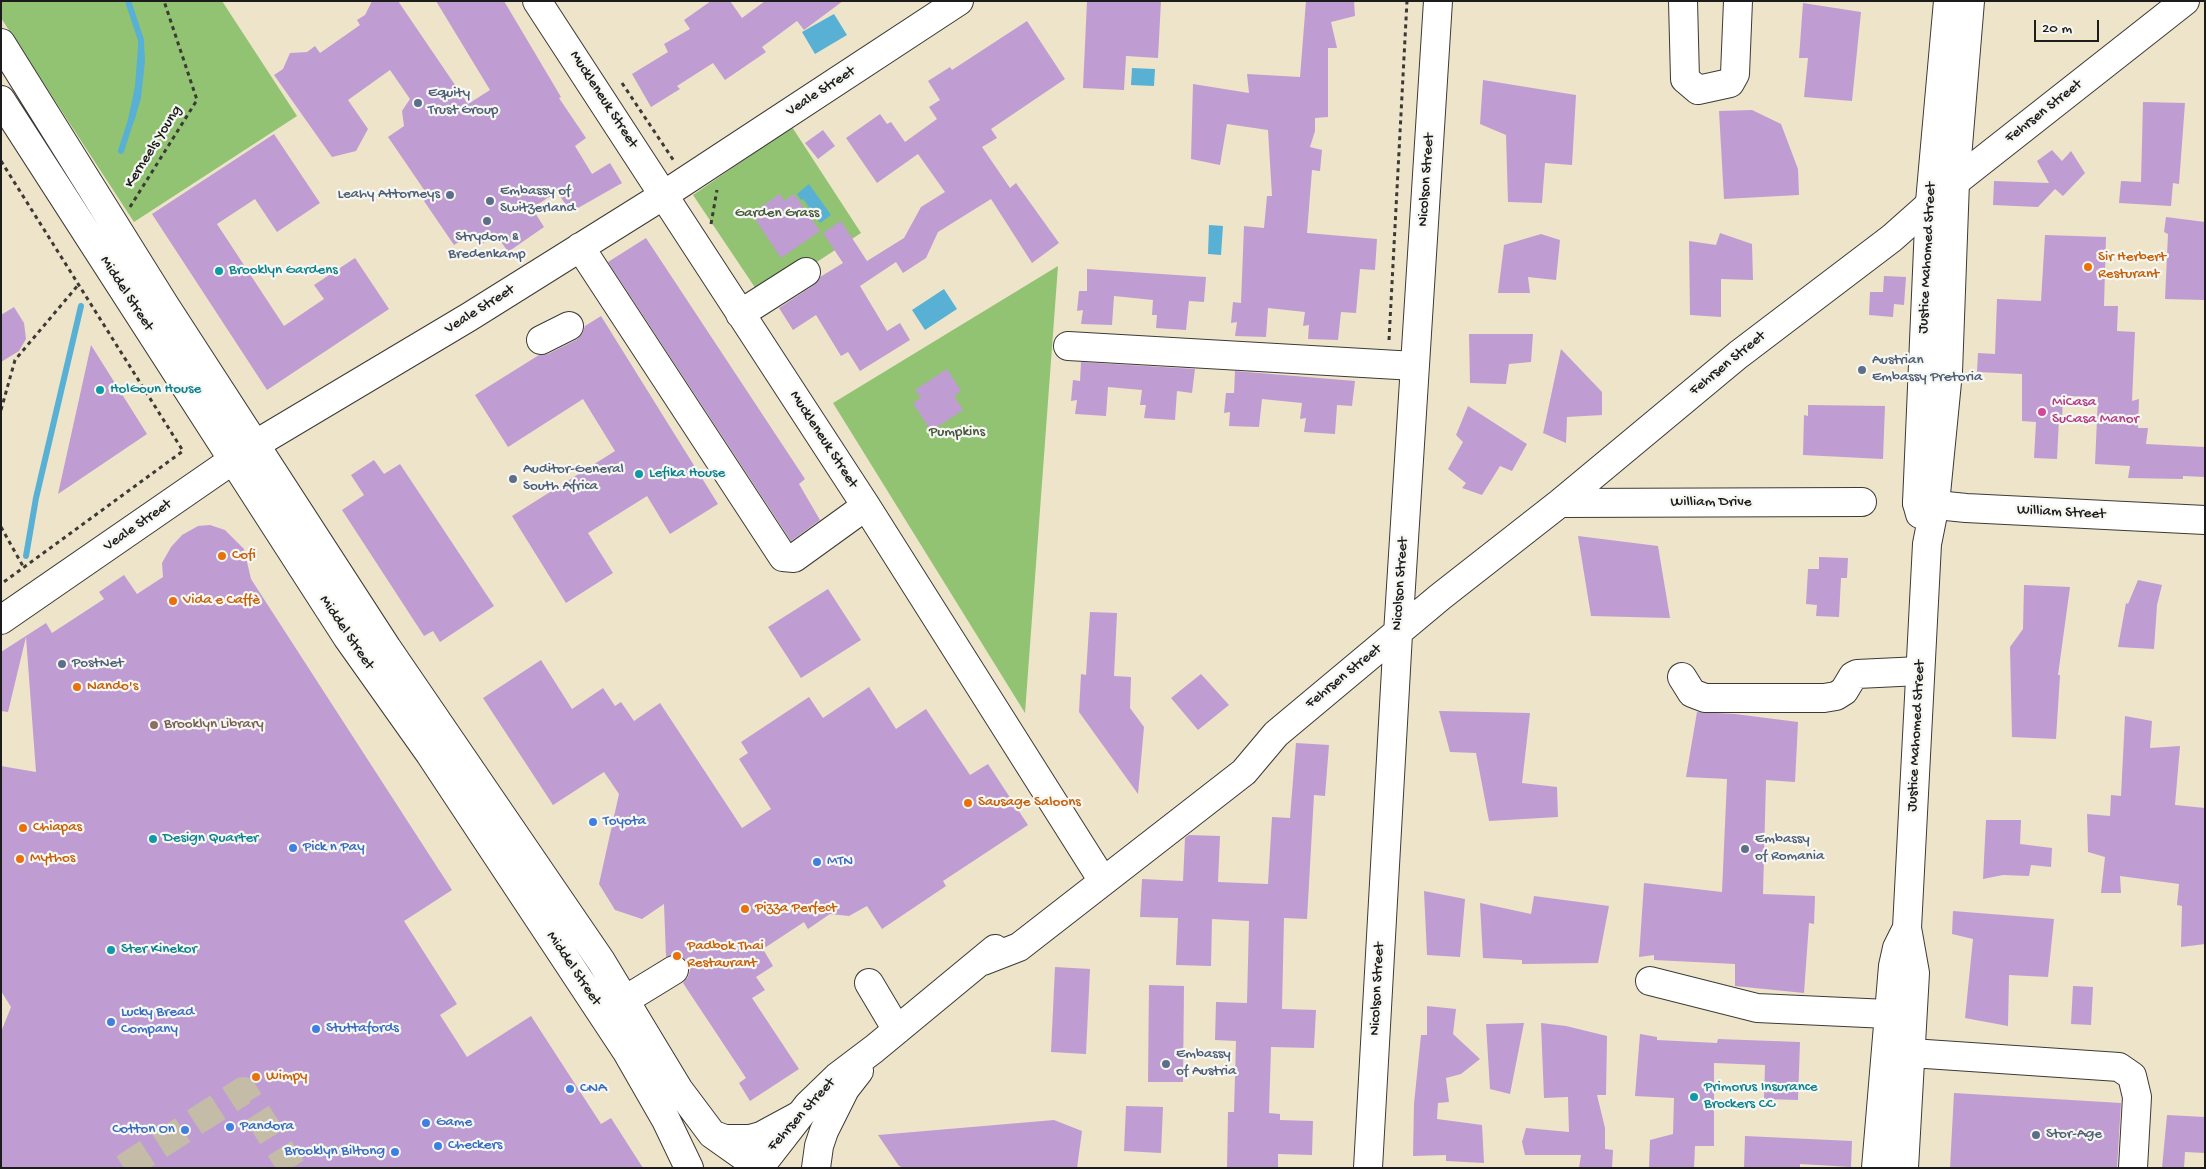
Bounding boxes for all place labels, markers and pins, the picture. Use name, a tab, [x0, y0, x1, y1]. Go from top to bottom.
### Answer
place label: Equity Trust Group	[428, 85, 498, 120]
marker: Equity Trust Group	[412, 97, 424, 109]
place label: Embassy of Switzerland	[500, 183, 575, 218]
place label: Leahy Attorneys	[337, 186, 440, 204]
marker: Leahy Attorneys	[444, 189, 456, 201]
marker: Embassy of Switzerland	[484, 195, 496, 207]
marker: Strydom & Bredenkamp	[481, 215, 493, 227]
place label: Strydom & Bredenkamp	[448, 229, 526, 264]
place label: Sir Herbert Resturant	[2098, 249, 2166, 284]
marker: Sir Herbert Resturant	[2082, 261, 2094, 273]
place label: Brooklyn Gardens	[229, 262, 338, 280]
marker: Brooklyn Gardens	[213, 265, 225, 277]
place label: Austrian Embassy Pretoria	[1872, 352, 1982, 387]
marker: Austrian Embassy Pretoria	[1856, 364, 1868, 376]
place label: HolGoun House	[110, 381, 201, 399]
marker: HolGoun House	[94, 384, 106, 396]
place label: MiCasa SuCasa Manor	[2052, 394, 2139, 429]
marker: MiCasa SuCasa Manor	[2036, 406, 2048, 418]
place label: Auditor-General South Africa	[523, 461, 624, 496]
place label: Lefika House	[649, 465, 725, 483]
marker: Lefika House	[633, 468, 645, 480]
marker: Auditor-General South Africa	[507, 473, 519, 485]
place label: Cofi	[232, 547, 256, 565]
marker: Cofi	[216, 550, 228, 562]
place label: Vida e Caffè	[183, 592, 260, 610]
marker: Vida e Caffè	[167, 595, 179, 607]
place label: PostNet	[72, 655, 123, 673]
marker: PostNet	[56, 658, 68, 670]
place label: Nando's	[87, 678, 138, 696]
marker: Nando's	[71, 681, 83, 693]
place label: Brooklyn Library	[164, 716, 264, 734]
marker: Brooklyn Library	[148, 719, 160, 731]
place label: Sausage Saloons	[978, 794, 1081, 812]
marker: Sausage Saloons	[962, 797, 974, 809]
place label: Toyota	[603, 813, 646, 831]
marker: Toyota	[587, 816, 599, 828]
place label: Chiapas	[33, 819, 82, 837]
marker: Chiapas	[17, 822, 29, 834]
place label: Design Quarter	[163, 830, 258, 848]
place label: Embassy of Romania	[1755, 831, 1824, 866]
marker: Design Quarter	[147, 833, 159, 845]
place label: Pick n Pay	[303, 839, 365, 857]
marker: Pick n Pay	[287, 842, 299, 854]
marker: Embassy of Romania	[1739, 843, 1751, 855]
place label: Mythos	[30, 850, 75, 868]
marker: Mythos	[14, 853, 26, 865]
place label: MTN	[827, 853, 853, 871]
marker: MTN	[811, 856, 823, 868]
place label: Pizza Perfect	[755, 900, 837, 918]
marker: Pizza Perfect	[739, 903, 751, 915]
place label: Padbok Thai Restaurant	[687, 938, 764, 973]
place label: Ster Kinekor	[121, 941, 197, 959]
marker: Ster Kinekor	[105, 944, 117, 956]
marker: Padbok Thai Restaurant	[671, 950, 683, 962]
place label: Lucky Bread Company	[121, 1004, 194, 1039]
marker: Lucky Bread Company	[105, 1016, 117, 1028]
place label: Stuttafords	[326, 1020, 399, 1038]
marker: Stuttafords	[310, 1023, 322, 1035]
place label: Embassy of Austria	[1176, 1046, 1236, 1081]
marker: Embassy of Austria	[1160, 1058, 1172, 1070]
place label: Wimpy	[266, 1068, 307, 1086]
marker: Wimpy	[250, 1071, 262, 1083]
place label: Primorus Insurance Brockers CC	[1704, 1079, 1818, 1114]
place label: CNA	[580, 1080, 607, 1098]
marker: CNA	[564, 1083, 576, 1095]
marker: Primorus Insurance Brockers CC	[1688, 1091, 1700, 1103]
place label: Game	[436, 1114, 472, 1132]
marker: Game	[420, 1117, 432, 1129]
place label: Pandora	[240, 1118, 294, 1136]
place label: Cotton On	[112, 1121, 175, 1139]
marker: Pandora	[224, 1121, 236, 1133]
marker: Cotton On	[179, 1124, 191, 1136]
place label: Stor-Age	[2046, 1126, 2102, 1144]
marker: Stor-Age	[2030, 1129, 2042, 1141]
place label: Checkers	[448, 1137, 502, 1155]
marker: Checkers	[432, 1140, 444, 1152]
place label: Brooklyn Biltong	[285, 1143, 385, 1161]
marker: Brooklyn Biltong	[389, 1146, 401, 1158]

